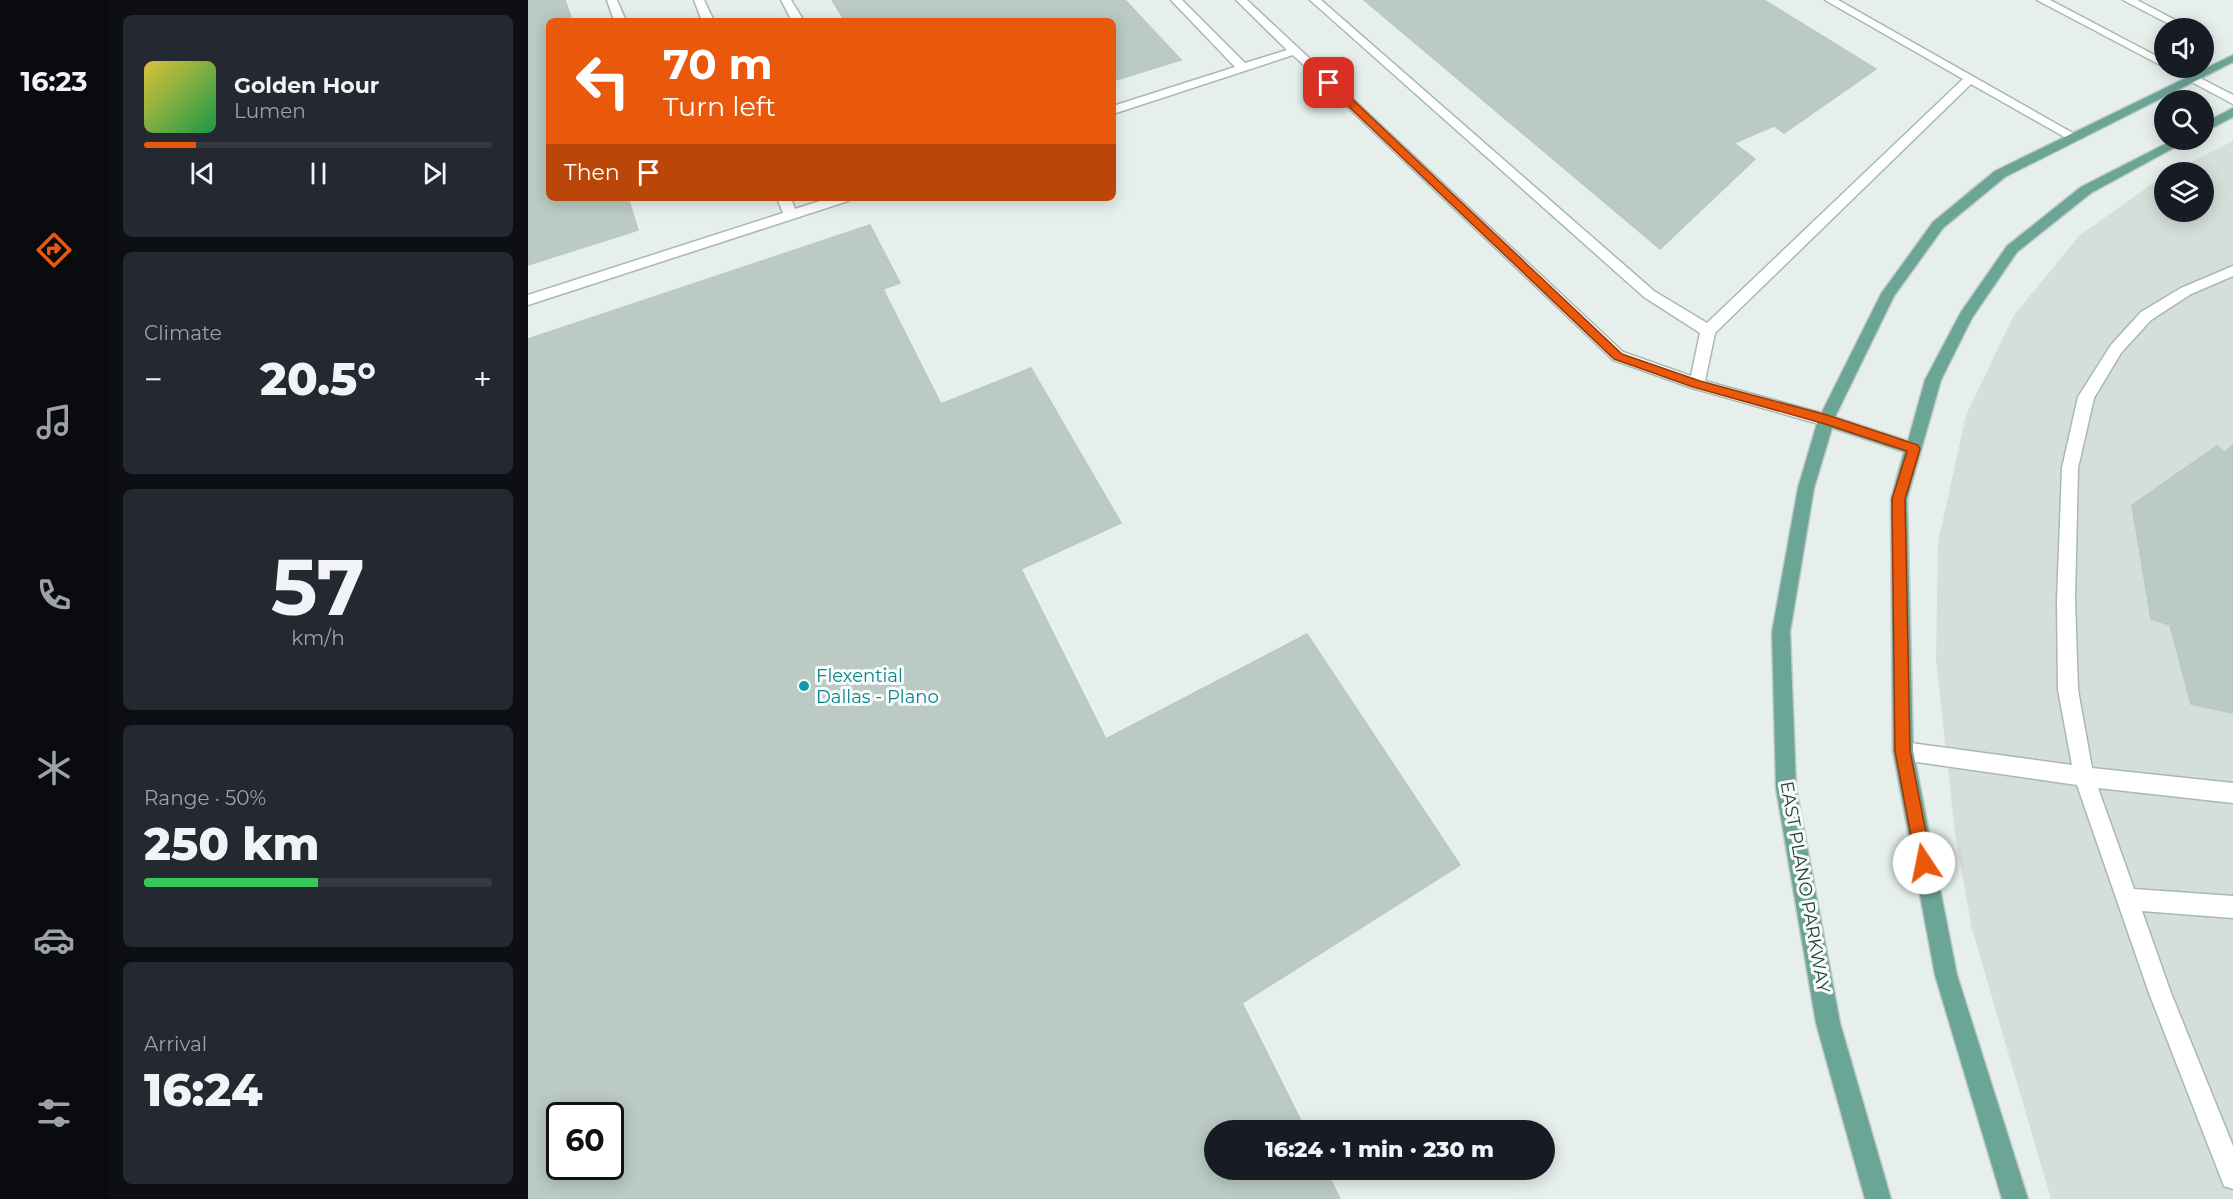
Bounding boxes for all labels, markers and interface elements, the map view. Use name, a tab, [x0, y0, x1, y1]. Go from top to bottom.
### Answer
map controls	[2154, 18, 2214, 222]
button: sound	[2154, 18, 2214, 78]
text: 70 m	[663, 38, 773, 90]
icon: left	[564, 42, 642, 120]
pin	[1303, 57, 1354, 108]
text: 16:23	[21, 65, 87, 98]
icon: arrive	[1312, 66, 1345, 99]
text: Golden Hour	[234, 72, 379, 99]
text: Turn left	[663, 90, 776, 123]
button: search	[2154, 90, 2214, 150]
text: Lumen	[234, 99, 306, 123]
icon: arrive	[632, 156, 665, 189]
icon: previous	[186, 157, 219, 190]
icon: pause	[302, 157, 335, 190]
icon: next	[418, 157, 451, 190]
text: Then	[564, 159, 620, 186]
button: layers	[2154, 162, 2214, 222]
icon: directions	[33, 229, 75, 271]
text: Climate	[144, 321, 222, 345]
text: 20.5°	[260, 351, 376, 406]
text: −	[144, 359, 163, 399]
text: +	[473, 359, 492, 399]
icon: music	[33, 401, 75, 443]
text: 57	[271, 539, 365, 635]
icon: phone	[33, 574, 75, 616]
text: km/h	[291, 626, 345, 650]
place label: Flexential Dallas - Plano	[816, 665, 939, 708]
marker: Flexential Dallas - Plano	[797, 679, 811, 693]
icon: climate	[33, 747, 75, 789]
street label: EAST PLANO PARKWAY	[1776, 779, 1835, 995]
text: Range · 50%	[144, 786, 266, 810]
text: 250 km	[144, 816, 320, 871]
position arrow	[1892, 831, 1956, 895]
icon: car	[33, 919, 75, 961]
text: Arrival	[144, 1032, 207, 1056]
text: 16:24	[144, 1062, 262, 1117]
icon: filters	[33, 1092, 75, 1134]
speed limit sign: 60	[546, 1102, 624, 1180]
text: 16:24 · 1 min · 230 m	[1265, 1136, 1494, 1163]

